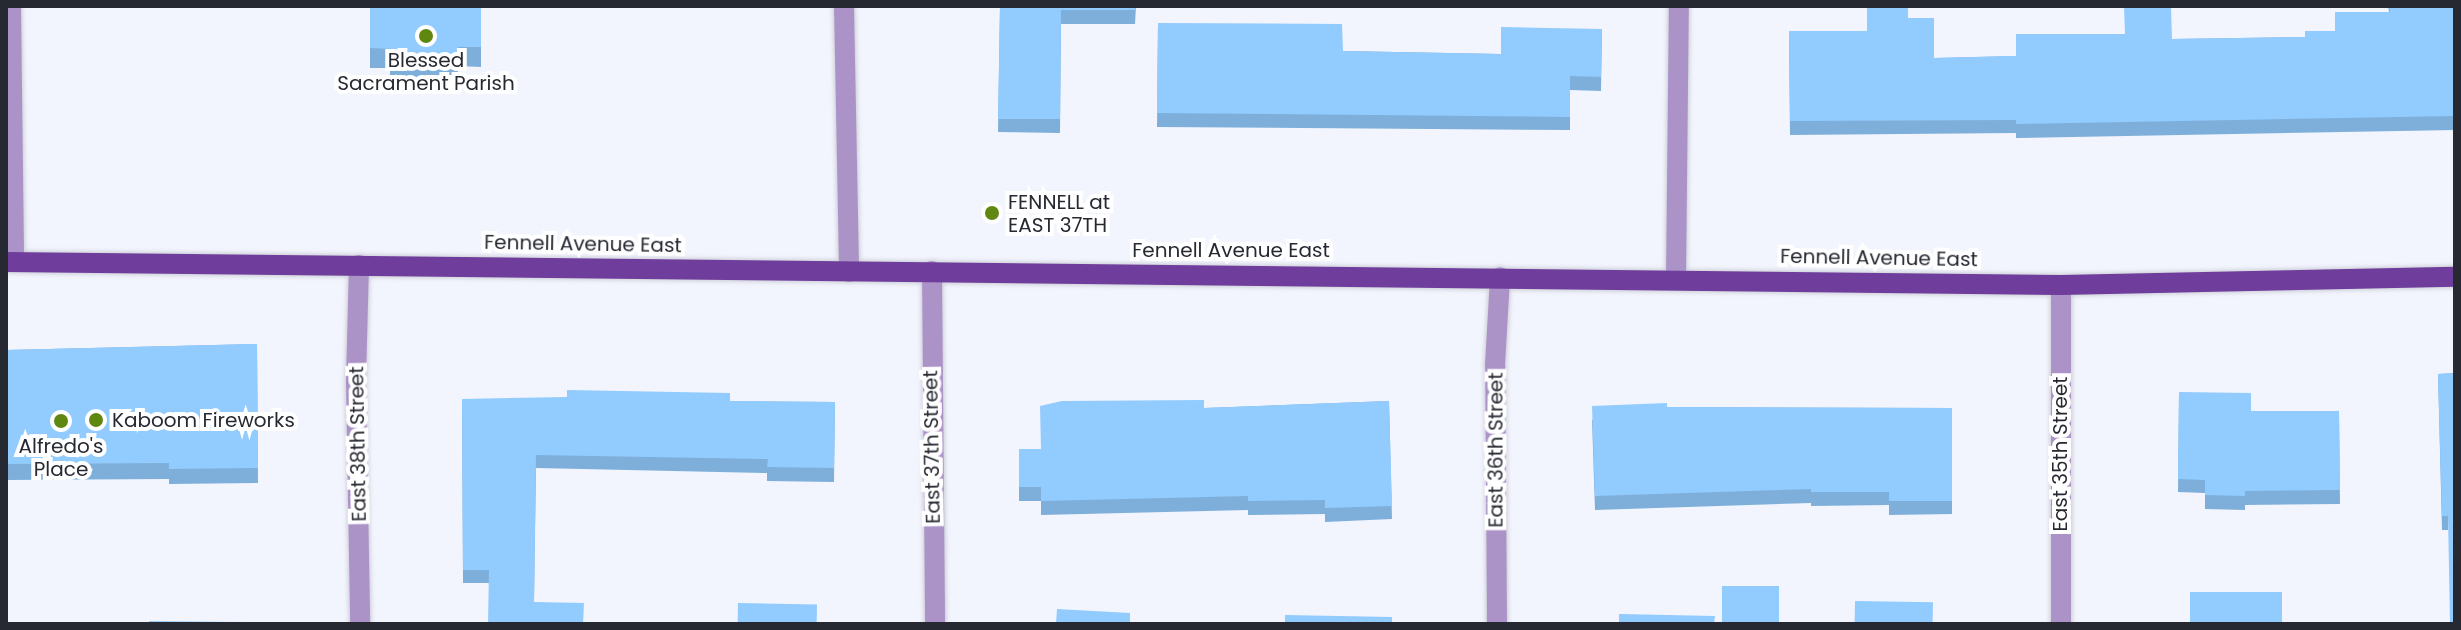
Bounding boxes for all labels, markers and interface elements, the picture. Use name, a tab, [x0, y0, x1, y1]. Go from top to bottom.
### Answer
marker: Blessed Sacrament Parish	[417, 27, 435, 45]
place label: Blessed Sacrament Parish	[337, 48, 515, 95]
place label: FENNELL at EAST 37TH	[1008, 190, 1110, 237]
marker: FENNELL at EAST 37TH	[983, 204, 1001, 222]
street label: Fennell Avenue East	[484, 230, 682, 258]
street label: Fennell Avenue East	[1132, 238, 1330, 262]
street label: Fennell Avenue East	[1780, 244, 1978, 272]
street label: East 38th Street	[345, 366, 371, 522]
street label: East 37th Street	[919, 370, 945, 524]
street label: East 36th Street	[1484, 372, 1508, 528]
street label: East 35th Street	[2048, 376, 2072, 532]
place label: Kaboom Fireworks	[112, 408, 295, 432]
marker: Kaboom Fireworks	[87, 411, 105, 429]
marker: Alfredo's Place	[52, 412, 70, 430]
place label: Alfredo's Place	[19, 434, 103, 481]

